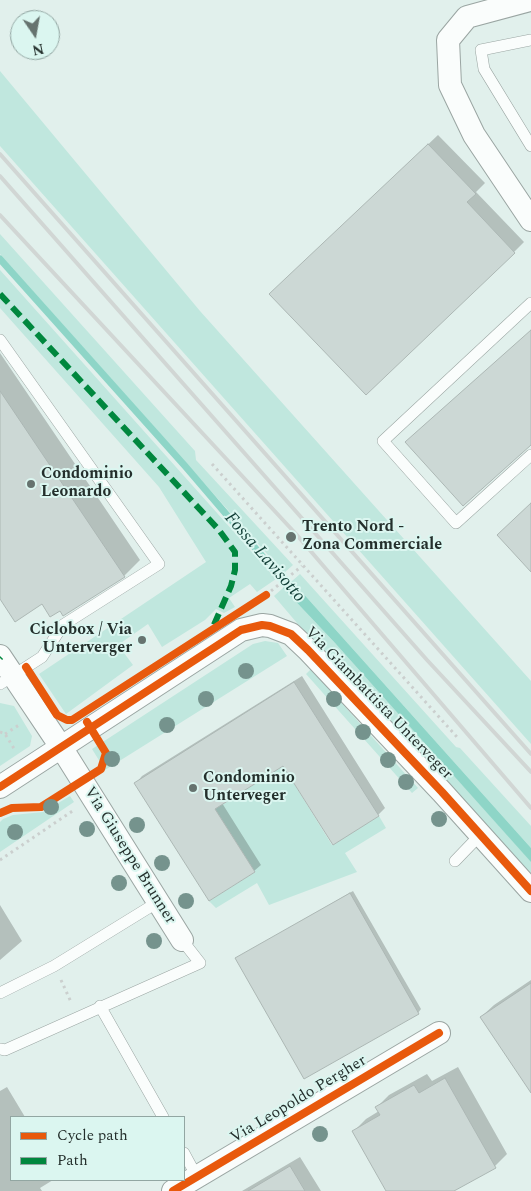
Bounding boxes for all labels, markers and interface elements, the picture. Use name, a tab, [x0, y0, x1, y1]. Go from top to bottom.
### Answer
north arrow	[10, 10, 60, 60]
text: N	[30, 38, 46, 61]
place label: Condominio Leonardo	[41, 465, 133, 503]
marker: Condominio Leonardo	[25, 478, 37, 490]
water label: Fossa Lavisotto	[219, 508, 309, 608]
place label: Trento Nord - Zona Commerciale	[302, 518, 442, 556]
marker: Trento Nord - Zona Commerciale	[284, 530, 298, 544]
place label: Ciclobox / Via Unterverger	[29, 621, 132, 659]
street label: Via Giambattista Unterveger	[300, 624, 456, 784]
marker: Ciclobox / Via Unterverger	[136, 634, 148, 646]
place label: Condominio Unterveger	[203, 769, 295, 807]
marker: Condominio Unterveger	[187, 782, 199, 794]
street label: Via Giuseppe Brunner	[79, 784, 179, 928]
street label: Via Leopoldo Pergher	[228, 1052, 370, 1148]
legend	[10, 1116, 185, 1181]
text: Cycle path	[57, 1124, 128, 1147]
text: Path	[57, 1149, 88, 1172]

